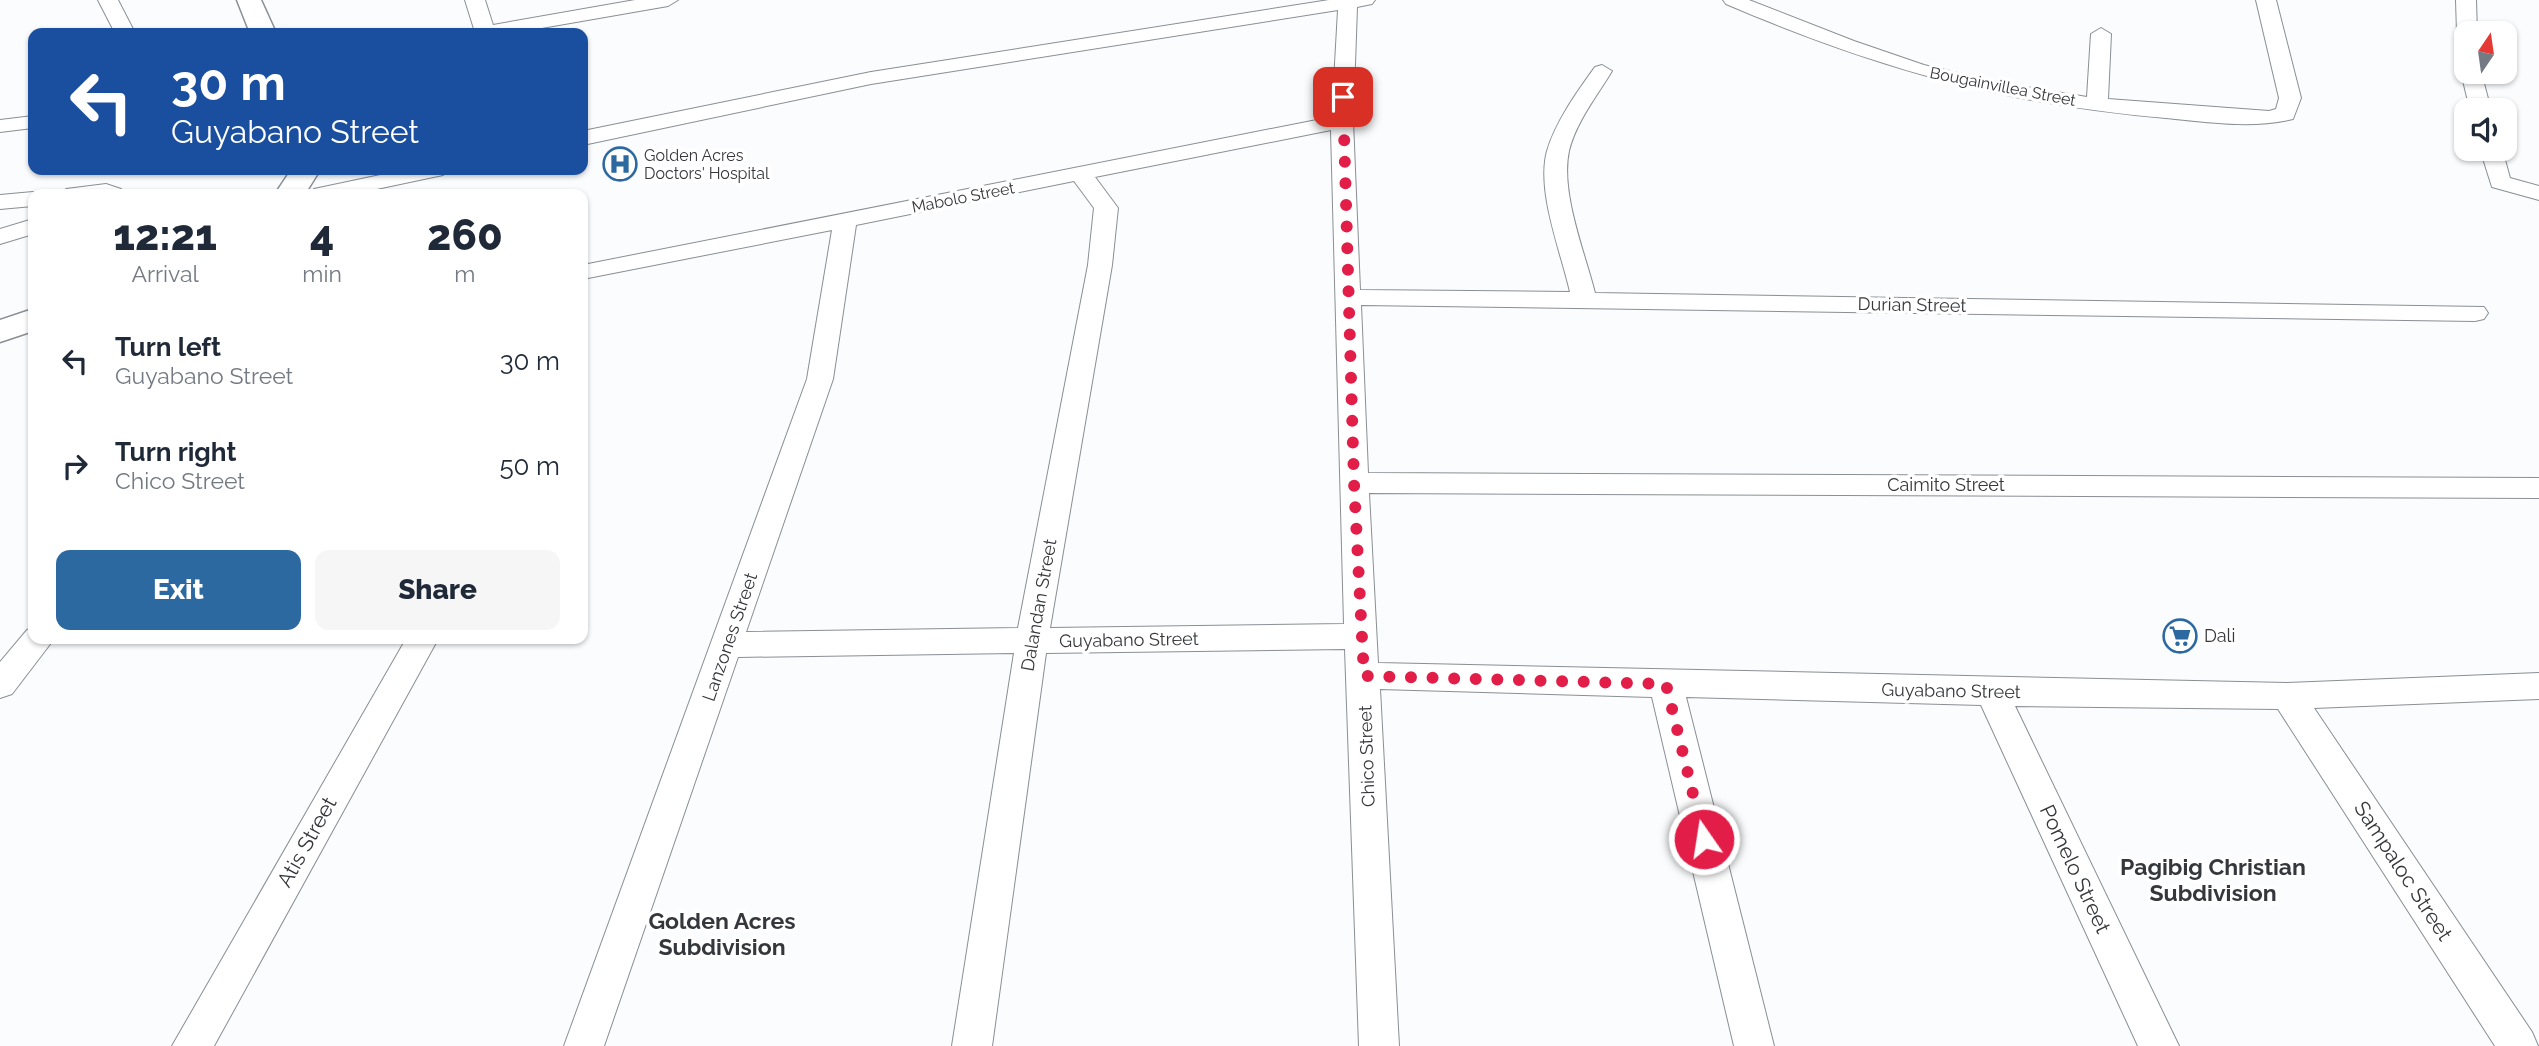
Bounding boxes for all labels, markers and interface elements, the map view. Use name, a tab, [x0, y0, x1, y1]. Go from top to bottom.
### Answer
north arrow	[2454, 21, 2516, 84]
map controls	[2454, 21, 2517, 161]
text: 30 m	[171, 54, 286, 111]
icon: left	[56, 56, 147, 147]
street label: Bougainvillea Street	[1928, 63, 2078, 110]
pin	[1313, 67, 1373, 127]
icon: arrive	[1324, 78, 1362, 116]
button: sound	[2454, 98, 2517, 161]
text: Guyabano Street	[171, 113, 419, 150]
hospital icon: Golden Acres Doctors' Hospital	[601, 145, 639, 183]
place label: Golden Acres Doctors' Hospital	[644, 146, 770, 183]
street label: Mabolo Street	[910, 178, 1017, 217]
text: 12:21	[113, 211, 217, 260]
text: 4	[310, 211, 334, 260]
text: 260	[427, 211, 503, 260]
text: Arrival	[131, 260, 199, 287]
text: min	[302, 260, 342, 287]
text: m	[454, 260, 475, 287]
street label: Durian Street	[1858, 293, 1966, 316]
text: Turn left	[115, 332, 221, 362]
icon: left	[56, 342, 94, 380]
text: 30 m	[500, 346, 560, 376]
text: Guyabano Street	[115, 362, 293, 389]
text: Turn right	[115, 437, 236, 467]
icon: right	[56, 447, 94, 485]
text: 50 m	[499, 451, 560, 481]
text: Chico Street	[115, 467, 245, 494]
street label: Caimito Street	[1887, 474, 2005, 495]
street label: Dalandan Street	[1017, 537, 1060, 673]
button: Exit	[56, 550, 301, 630]
button: Share	[315, 550, 560, 630]
street label: Lanzones Street	[698, 570, 761, 704]
supermarket icon: Dali	[2161, 617, 2199, 655]
place label: Dali	[2204, 625, 2235, 646]
street label: Guyabano Street	[1059, 628, 1199, 651]
street label: Guyabano Street	[1881, 679, 2021, 702]
street label: Chico Street	[1354, 705, 1379, 807]
street label: Atis Street	[272, 792, 342, 891]
street label: Sampaloc Street	[2349, 796, 2458, 945]
street label: Pomelo Street	[2035, 801, 2116, 937]
position arrow	[1667, 802, 1741, 876]
district label: Pagibig Christian Subdivision	[2120, 853, 2306, 906]
district label: Golden Acres Subdivision	[648, 907, 796, 960]

